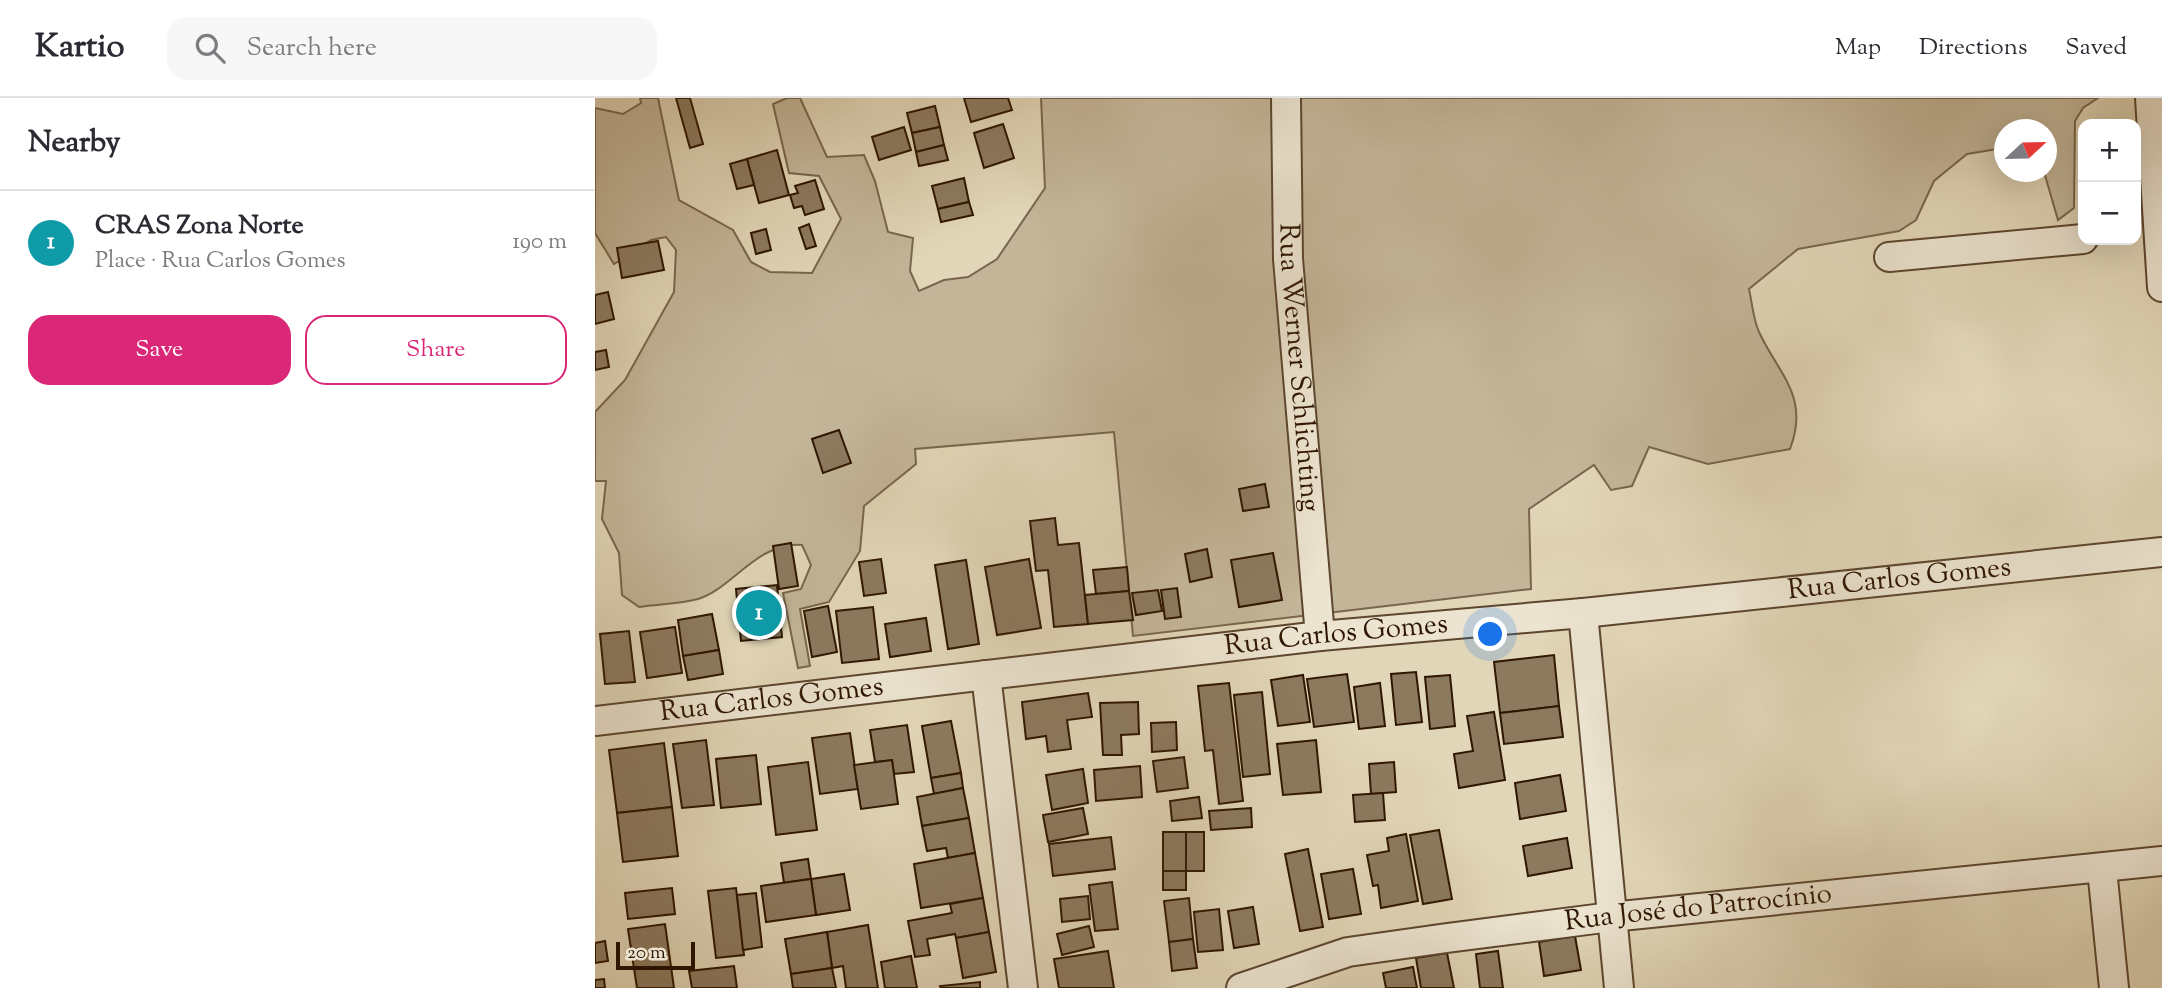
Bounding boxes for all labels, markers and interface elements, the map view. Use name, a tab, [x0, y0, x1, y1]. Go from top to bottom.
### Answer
search box	[167, 17, 657, 80]
text: Kartio	[35, 24, 125, 72]
icon: search	[191, 29, 229, 67]
text: Search here	[247, 30, 377, 67]
text: Map	[1835, 31, 1881, 65]
text: Directions	[1919, 31, 2027, 65]
text: Saved	[2065, 31, 2127, 65]
north arrow	[1994, 119, 2057, 182]
map controls	[2078, 119, 2141, 245]
button: +	[2078, 119, 2141, 182]
text: Nearby	[28, 122, 120, 165]
button: −	[2078, 182, 2141, 245]
text: CRAS Zona Norte	[95, 208, 304, 245]
street label: Rua Werner Schlichting	[1268, 223, 1329, 514]
text: 1	[47, 226, 55, 259]
text: 190 m	[512, 226, 567, 259]
text: Place · Rua Carlos Gomes	[95, 245, 346, 278]
button: Save	[28, 315, 291, 385]
button: Share	[305, 315, 567, 385]
street label: Rua Carlos Gomes	[1786, 548, 2013, 611]
pin: 1	[736, 587, 782, 639]
street label: Rua Carlos Gomes	[1222, 605, 1450, 667]
your location	[1473, 617, 1507, 651]
street label: Rua Carlos Gomes	[658, 667, 886, 733]
street label: Rua José do Patrocínio	[1562, 875, 1834, 943]
scale bar	[616, 939, 695, 971]
text: 20 m	[627, 940, 666, 967]

